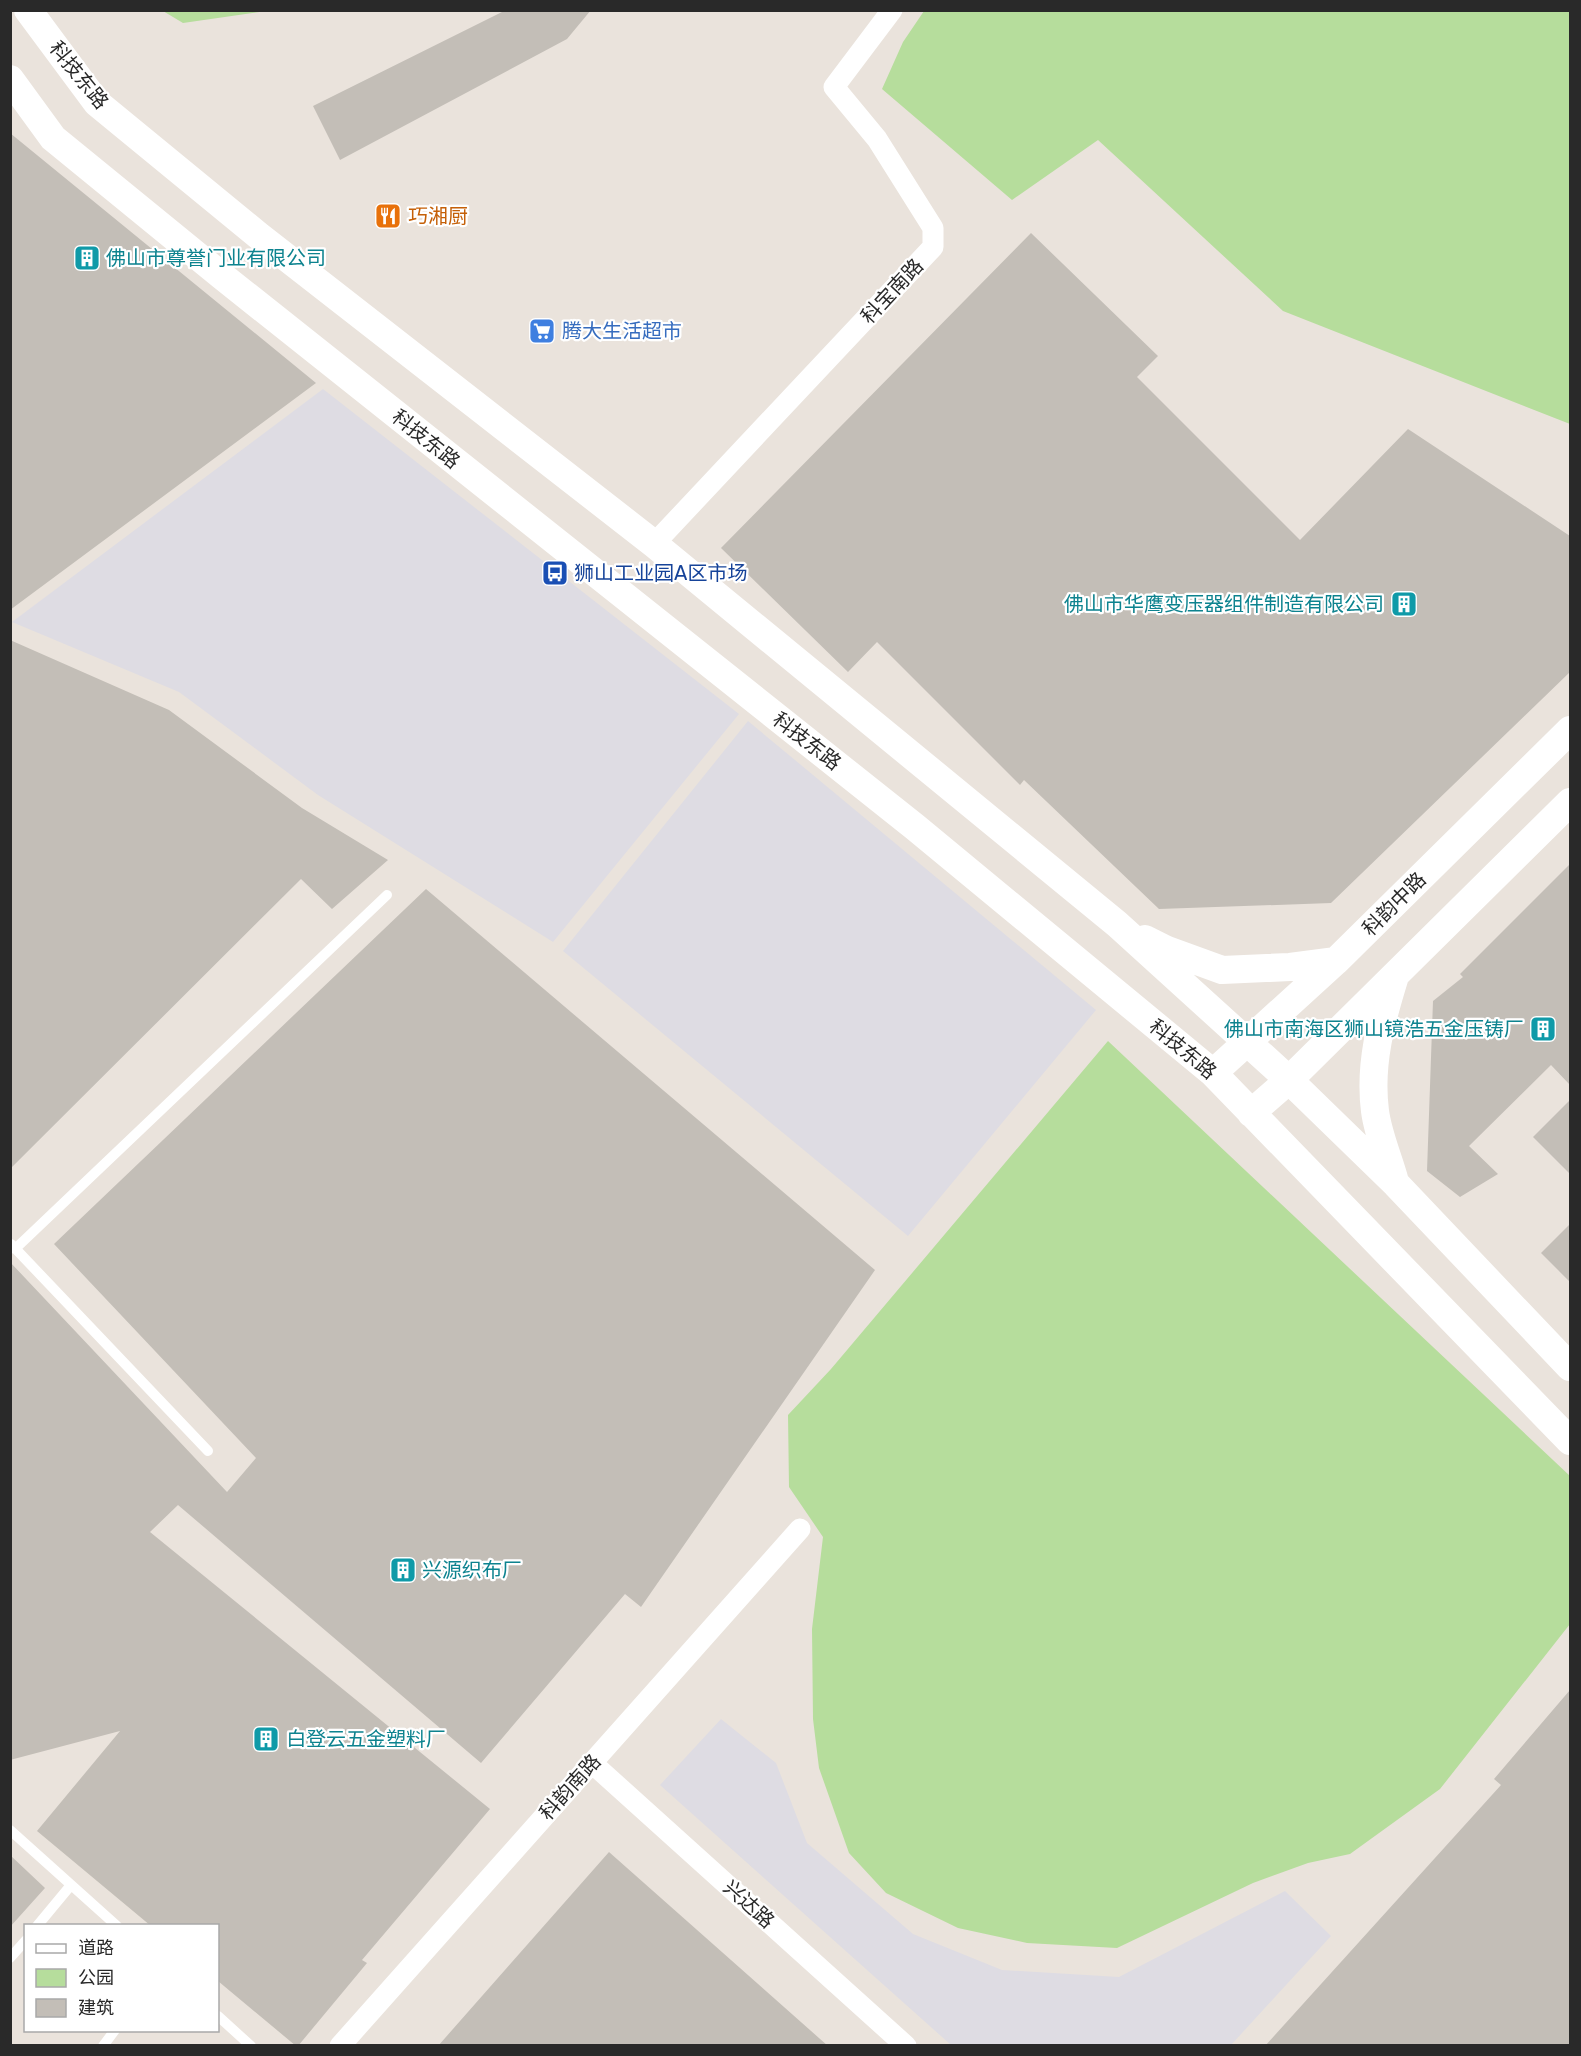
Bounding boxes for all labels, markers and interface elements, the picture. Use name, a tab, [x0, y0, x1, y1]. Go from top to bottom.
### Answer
street label: 科技东路	[45, 36, 113, 114]
restaurant icon: 巧湘厨	[373, 201, 403, 231]
place label: 巧湘厨	[408, 204, 468, 228]
building icon: 佛山市尊誉门业有限公司	[72, 243, 102, 273]
place label: 佛山市尊誉门业有限公司	[106, 246, 326, 270]
street label: 科宝南路	[856, 254, 928, 328]
supermarket icon: 腾大生活超市	[527, 316, 557, 346]
place label: 腾大生活超市	[562, 319, 682, 343]
street label: 科技东路	[387, 405, 465, 473]
bus stop icon: 狮山工业园A区市场	[540, 558, 570, 588]
place label: 狮山工业园A区市场	[574, 561, 747, 585]
building icon: 佛山市华鹰变压器组件制造有限公司	[1389, 589, 1419, 619]
place label: 佛山市华鹰变压器组件制造有限公司	[1064, 592, 1384, 616]
street label: 科技东路	[768, 707, 846, 775]
street label: 科韵中路	[1357, 867, 1431, 941]
street label: 科技东路	[1145, 1014, 1221, 1084]
building icon: 佛山市南海区狮山镜浩五金压铸厂	[1528, 1014, 1558, 1044]
place label: 佛山市南海区狮山镜浩五金压铸厂	[1224, 1017, 1524, 1041]
building icon: 兴源织布厂	[388, 1555, 418, 1585]
place label: 兴源织布厂	[422, 1558, 522, 1582]
building icon: 白登云五金塑料厂	[251, 1724, 281, 1754]
place label: 白登云五金塑料厂	[286, 1727, 446, 1751]
street label: 科韵南路	[534, 1749, 606, 1825]
street label: 兴达路	[719, 1875, 779, 1933]
legend	[24, 1924, 219, 2032]
text: 道路	[78, 1937, 114, 1959]
text: 公园	[78, 1967, 114, 1989]
text: 建筑	[78, 1997, 114, 2019]

